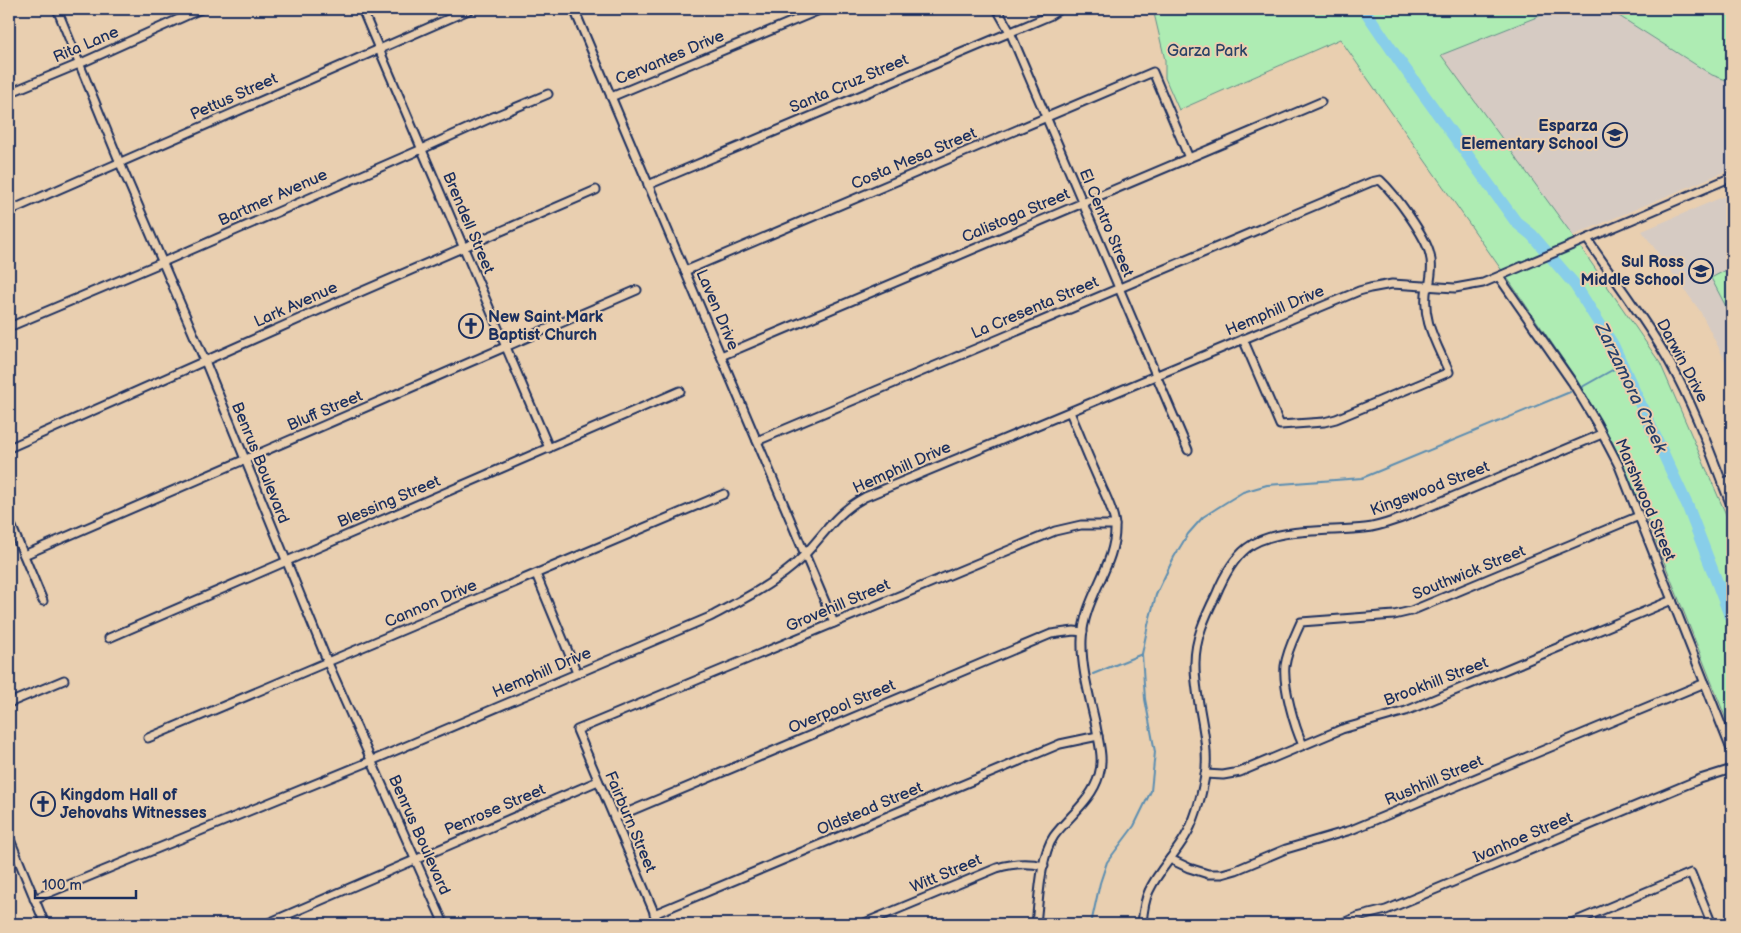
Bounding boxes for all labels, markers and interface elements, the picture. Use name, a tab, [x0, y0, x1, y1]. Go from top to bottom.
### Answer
street label: Rita Lane	[50, 23, 122, 67]
street label: Cervantes Drive	[613, 26, 728, 89]
park label: Garza Park	[1167, 42, 1247, 61]
street label: Santa Cruz Street	[787, 50, 911, 118]
street label: Pettus Street	[187, 69, 281, 125]
place label: Esparza Elementary School	[1461, 117, 1598, 154]
school or university icon: Esparza Elementary School	[1602, 122, 1628, 148]
street label: Costa Mesa Street	[848, 124, 980, 194]
street label: Bartmer Avenue	[216, 165, 331, 231]
street label: El Centro Street	[1075, 166, 1137, 280]
street label: Brendell Street	[438, 169, 498, 277]
street label: Calistoga Street	[959, 185, 1073, 247]
place label: Sul Ross Middle School	[1581, 253, 1684, 290]
school or university icon: Sul Ross Middle School	[1688, 258, 1714, 284]
street label: Laven Drive	[692, 267, 743, 354]
street label: La Cresenta Street	[969, 273, 1102, 343]
street label: Lark Avenue	[251, 278, 341, 332]
street label: Hemphill Drive	[1223, 281, 1328, 340]
place label: New Saint Mark Baptist Church	[488, 308, 604, 345]
church icon: New Saint Mark Baptist Church	[458, 313, 484, 339]
street label: Darwin Drive	[1652, 316, 1712, 406]
water label: Zarzamora Creek	[1590, 319, 1672, 457]
street label: Bluff Street	[284, 387, 366, 435]
street label: Benrus Boulevard	[227, 400, 293, 526]
street label: Marshwood Street	[1611, 436, 1679, 564]
street label: Hemphill Drive	[850, 438, 954, 498]
street label: Kingswood Street	[1368, 458, 1492, 520]
street label: Blessing Street	[335, 472, 443, 532]
street label: Southwick Street	[1410, 542, 1528, 604]
street label: Cannon Drive	[382, 576, 481, 632]
street label: Grovehill Street	[783, 576, 893, 636]
street label: Hemphill Drive	[490, 643, 595, 702]
street label: Brookhill Street	[1381, 653, 1491, 711]
street label: Overpool Street	[786, 676, 898, 738]
street label: Rushhill Street	[1382, 752, 1486, 810]
street label: Fairburn Street	[600, 769, 660, 876]
street label: Benrus Boulevard	[384, 772, 454, 898]
street label: Oldstead Street	[814, 778, 926, 840]
street label: Penrose Street	[442, 780, 548, 840]
place label: Kingdom Hall of Jehovahs Witnesses	[60, 786, 207, 823]
church icon: Kingdom Hall of Jehovahs Witnesses	[30, 791, 56, 817]
street label: Ivanhoe Street	[1471, 809, 1576, 867]
street label: Witt Street	[908, 851, 984, 897]
scale bar	[35, 868, 136, 900]
text: 100 m	[42, 876, 82, 895]

